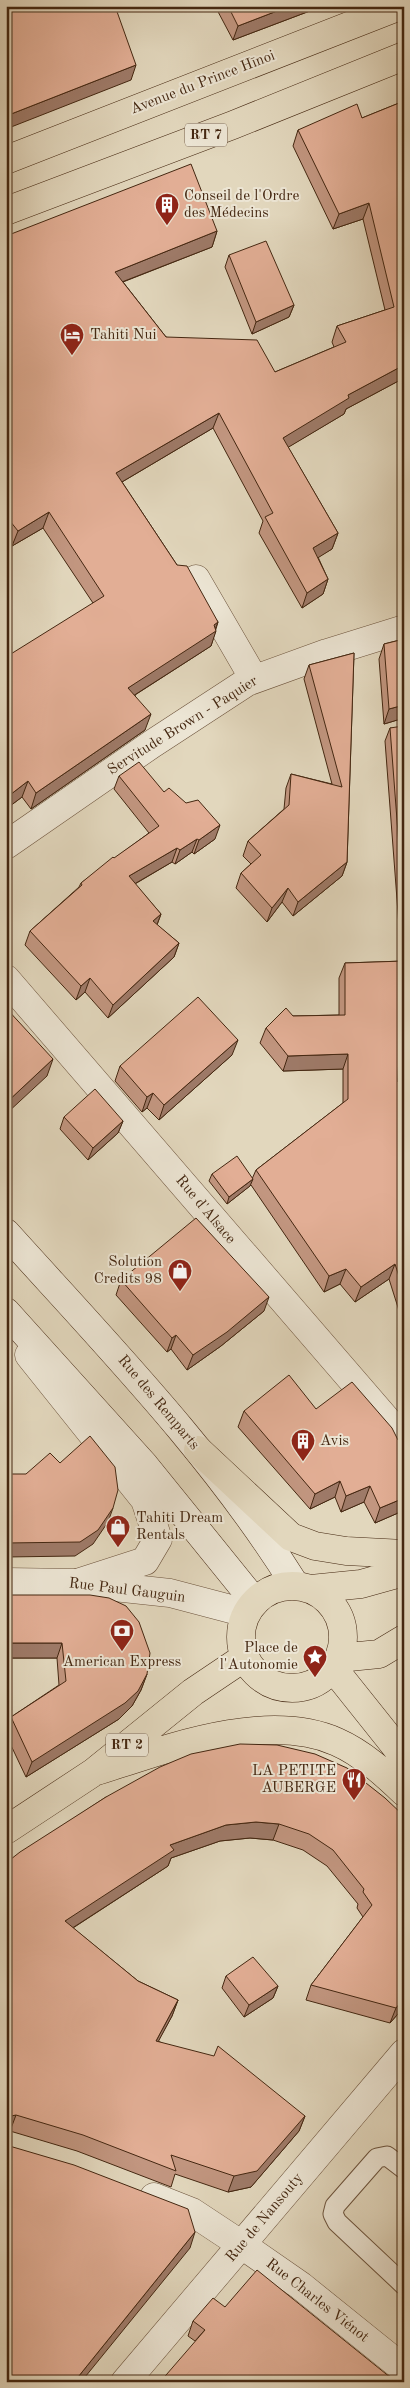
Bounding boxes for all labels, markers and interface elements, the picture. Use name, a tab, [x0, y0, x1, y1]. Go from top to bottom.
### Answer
street label: Avenue du Prince Hīnoi	[129, 48, 277, 118]
road number: RT 7	[185, 124, 227, 146]
place label: Conseil de l'Ordre des Médecins	[184, 189, 300, 221]
building icon: Conseil de l'Ordre des Médecins	[154, 192, 180, 226]
hotel icon: Tahiti Nui	[59, 322, 85, 356]
place label: Tahiti Nui	[90, 328, 157, 343]
street label: Servitude Brown - Paquier	[105, 674, 261, 778]
street label: Rue d'Alsace	[172, 1173, 238, 1247]
place label: Solution Credits 98	[94, 1255, 162, 1287]
shop icon: Solution Credits 98	[167, 1258, 193, 1292]
street label: Rue des Remparts	[114, 1353, 202, 1453]
building icon: Avis	[290, 1428, 316, 1462]
place label: Avis	[320, 1434, 349, 1449]
place label: Tahiti Dream Rentals	[136, 1511, 223, 1543]
shop icon: Tahiti Dream Rentals	[105, 1514, 131, 1548]
street label: Rue Paul Gauguin	[68, 1576, 186, 1606]
bank icon: American Express	[109, 1618, 135, 1652]
place label: Place de l'Autonomie	[220, 1641, 298, 1673]
place icon: Place de l'Autonomie	[302, 1644, 328, 1678]
place label: American Express	[63, 1655, 181, 1670]
road number: RT 2	[106, 1734, 148, 1756]
place label: LA PETITE AUBERGE	[252, 1764, 336, 1796]
restaurant icon: LA PETITE AUBERGE	[341, 1767, 367, 1801]
street label: Rue de Nansouty	[224, 2171, 306, 2265]
street label: Rue Charles Viénot	[263, 2256, 371, 2346]

